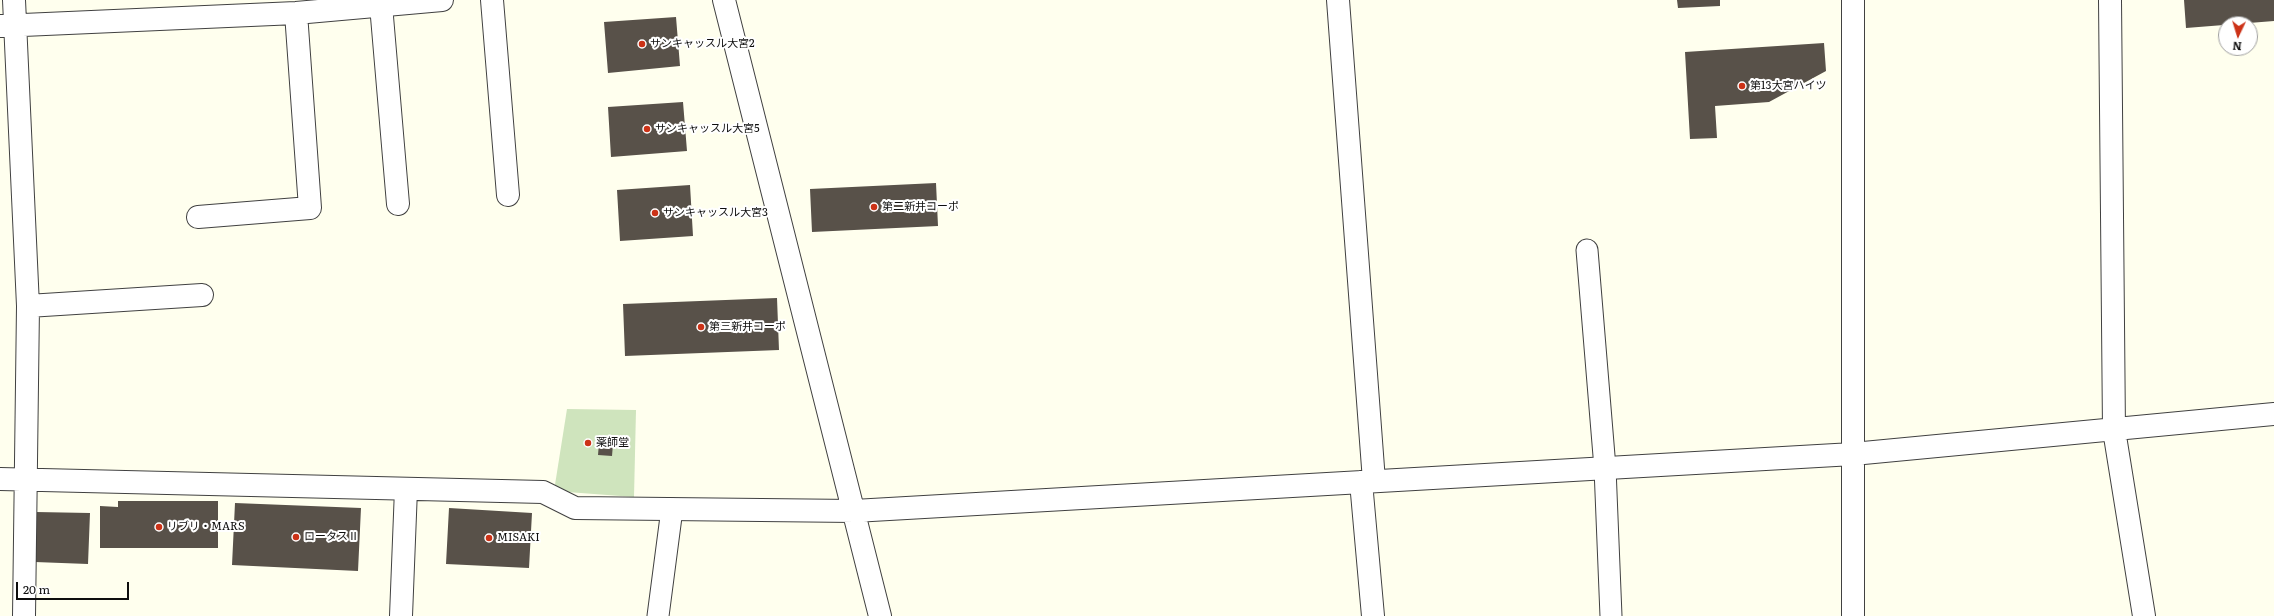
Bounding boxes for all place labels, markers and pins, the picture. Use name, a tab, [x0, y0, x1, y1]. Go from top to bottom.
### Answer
place label: サンキャッスル大宮2	[650, 37, 755, 51]
marker: サンキャッスル大宮2	[637, 39, 647, 49]
place label: 第13大宮ハイツ	[1750, 79, 1826, 93]
marker: 第13大宮ハイツ	[1737, 81, 1747, 91]
place label: サンキャッスル大宮5	[655, 122, 760, 136]
marker: サンキャッスル大宮5	[642, 124, 652, 134]
place label: 第二新井コーポ	[882, 200, 959, 214]
marker: 第二新井コーポ	[869, 202, 879, 212]
place label: サンキャッスル大宮3	[663, 206, 768, 220]
marker: サンキャッスル大宮3	[650, 208, 660, 218]
place label: 第三新井コーポ	[709, 320, 786, 334]
marker: 第三新井コーポ	[696, 322, 706, 332]
place label: 薬師堂	[596, 436, 629, 450]
marker: 薬師堂	[583, 438, 593, 448]
place label: リブリ・MARS	[167, 520, 245, 534]
marker: リブリ・MARS	[154, 522, 164, 532]
place label: ロータスⅡ	[304, 530, 359, 544]
place label: MISAKI	[497, 531, 540, 545]
marker: ロータスⅡ	[291, 532, 301, 542]
marker: MISAKI	[484, 533, 494, 543]

